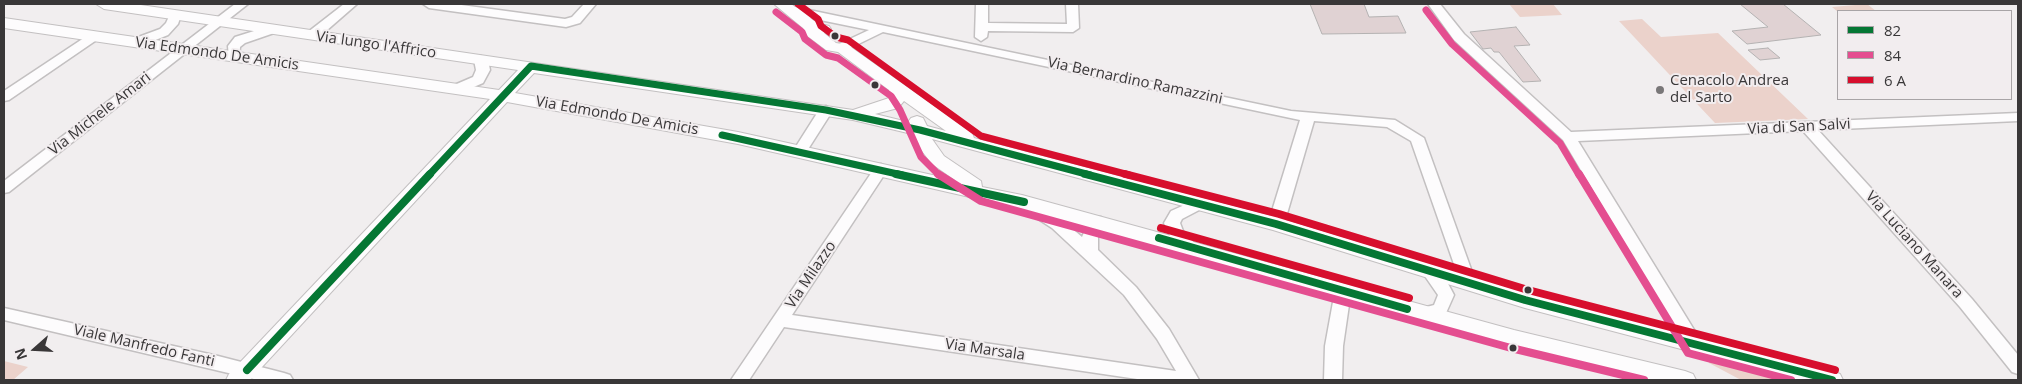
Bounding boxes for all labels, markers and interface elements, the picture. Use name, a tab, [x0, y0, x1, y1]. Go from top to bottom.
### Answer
legend	[1837, 10, 2012, 100]
text: 82	[1884, 20, 1901, 40]
street label: Via lungo l'Affrico	[315, 28, 437, 62]
unlabelled marker	[830, 31, 840, 41]
street label: Via Edmondo De Amicis	[134, 34, 300, 74]
text: 84	[1884, 45, 1901, 65]
street label: Via Bernardino Ramazzini	[1046, 54, 1224, 108]
street label: Via Michele Amari	[45, 68, 155, 160]
text: 6 A	[1884, 70, 1906, 90]
place label: Cenacolo Andrea del Sarto	[1670, 72, 1789, 107]
unlabelled marker	[870, 80, 880, 90]
marker: Cenacolo Andrea del Sarto	[1654, 84, 1666, 96]
street label: Via Edmondo De Amicis	[534, 93, 700, 139]
street label: Via di San Salvi	[1747, 115, 1851, 139]
street label: Via Luciano Manara	[1861, 188, 1967, 302]
street label: Via Milazzo	[782, 238, 840, 312]
unlabelled marker	[1523, 285, 1533, 295]
street label: Viale Manfredo Fanti	[72, 321, 216, 371]
north arrow	[10, 324, 60, 374]
street label: Via Marsala	[944, 335, 1026, 365]
unlabelled marker	[1508, 343, 1518, 353]
text: N	[10, 346, 31, 363]

